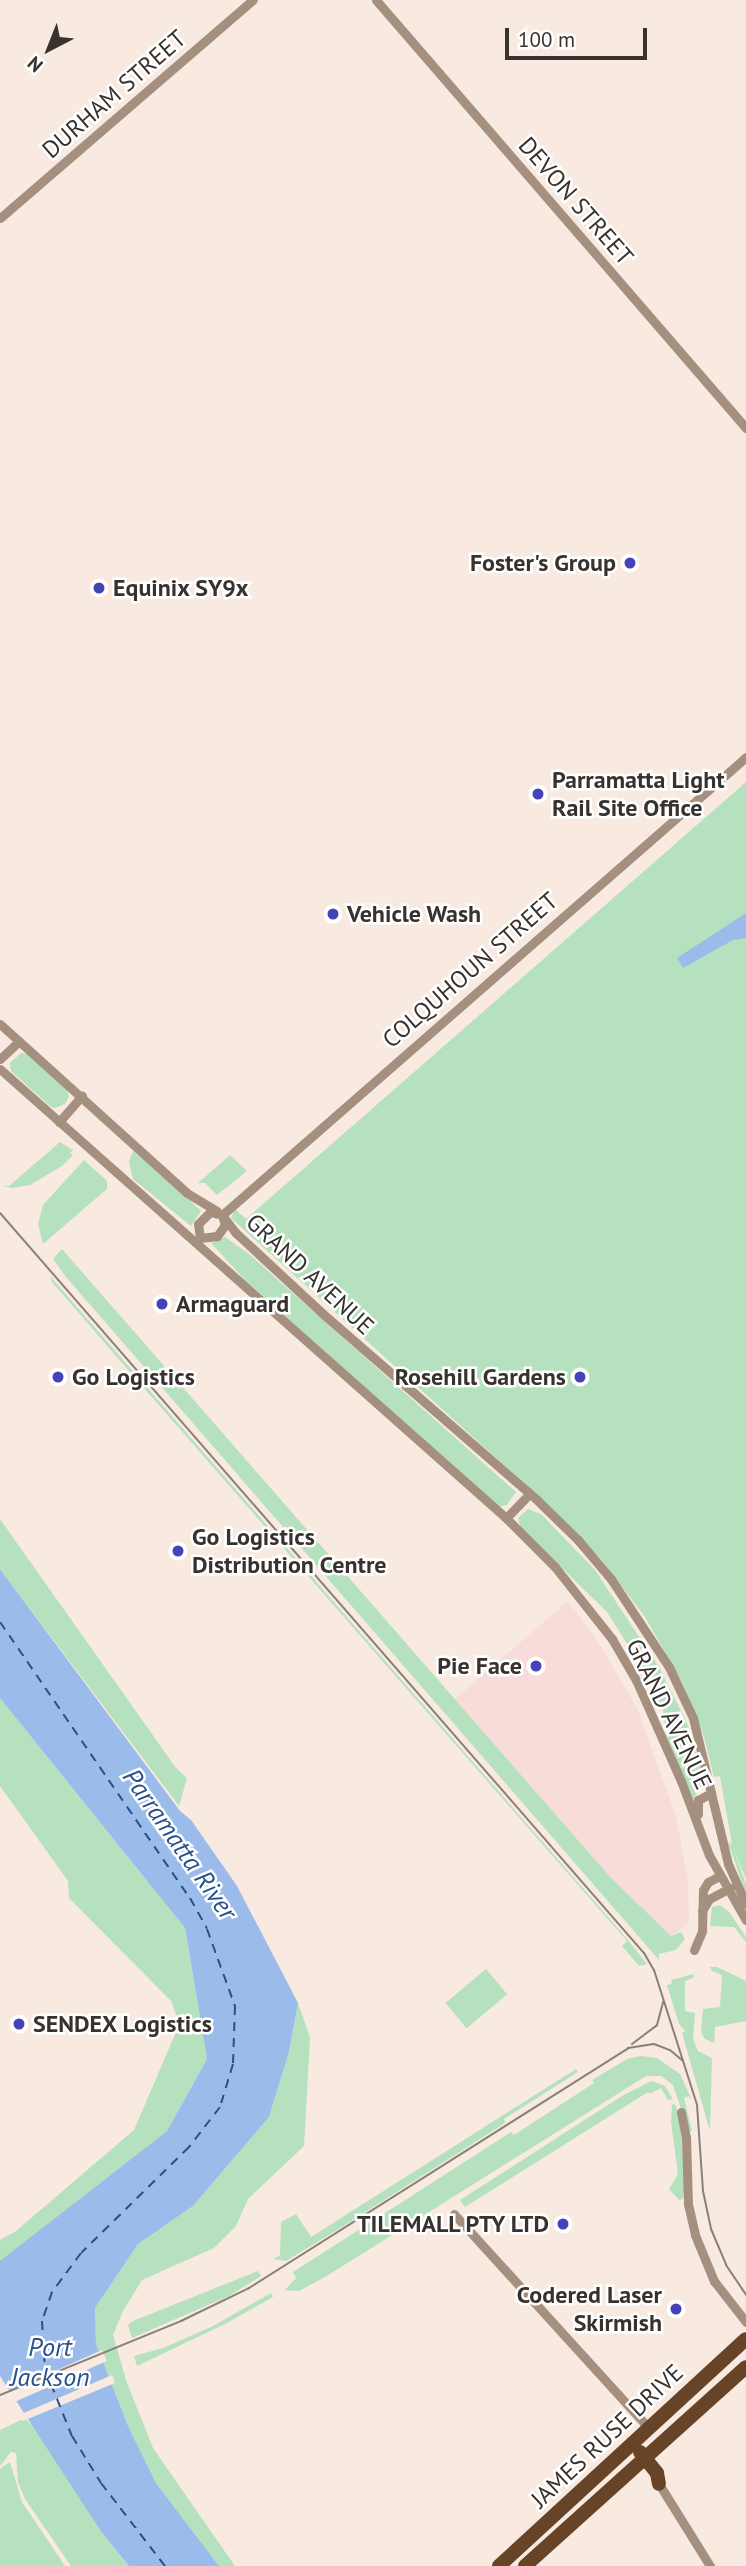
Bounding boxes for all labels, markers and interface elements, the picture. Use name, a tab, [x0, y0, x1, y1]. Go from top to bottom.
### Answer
north arrow	[14, 14, 84, 84]
scale bar	[508, 14, 650, 58]
street label: DURHAM STREET	[36, 24, 192, 164]
text: 100 m	[518, 26, 575, 53]
text: N	[22, 52, 48, 78]
street label: DEVON STREET	[513, 131, 639, 271]
place label: Foster's Group	[470, 549, 616, 577]
marker: Foster's Group	[622, 555, 638, 571]
place label: Equinix SY9x	[113, 574, 249, 602]
marker: Equinix SY9x	[91, 580, 107, 596]
place label: Parramatta Light Rail Site Office	[552, 766, 725, 822]
marker: Parramatta Light Rail Site Office	[530, 786, 546, 802]
street label: COLQUHOUN STREET	[377, 886, 563, 1054]
place label: Vehicle Wash	[347, 900, 482, 928]
marker: Vehicle Wash	[325, 906, 341, 922]
street label: GRAND AVENUE	[240, 1207, 380, 1341]
place label: Armaguard	[176, 1290, 289, 1318]
marker: Armaguard	[154, 1296, 170, 1312]
place label: Go Logistics	[72, 1363, 195, 1391]
place label: Rosehill Gardens	[394, 1363, 566, 1391]
marker: Go Logistics	[50, 1369, 66, 1385]
marker: Rosehill Gardens	[572, 1369, 588, 1385]
place label: Go Logistics Distribution Centre	[192, 1523, 387, 1579]
marker: Go Logistics Distribution Centre	[170, 1543, 186, 1559]
street label: GRAND AVENUE	[620, 1634, 718, 1794]
place label: Pie Face	[437, 1652, 522, 1680]
marker: Pie Face	[528, 1658, 544, 1674]
water label: Parramatta River	[116, 1762, 244, 1926]
place label: SENDEX Logistics	[33, 2010, 213, 2038]
marker: SENDEX Logistics	[11, 2016, 27, 2032]
place label: TILEMALL PTY LTD	[355, 2210, 549, 2238]
marker: TILEMALL PTY LTD	[555, 2216, 571, 2232]
place label: Codered Laser Skirmish	[517, 2281, 662, 2337]
marker: Codered Laser Skirmish	[668, 2301, 684, 2317]
water label: Port Jackson	[10, 2331, 90, 2392]
street label: JAMES RUSE DRIVE	[525, 2358, 689, 2514]

